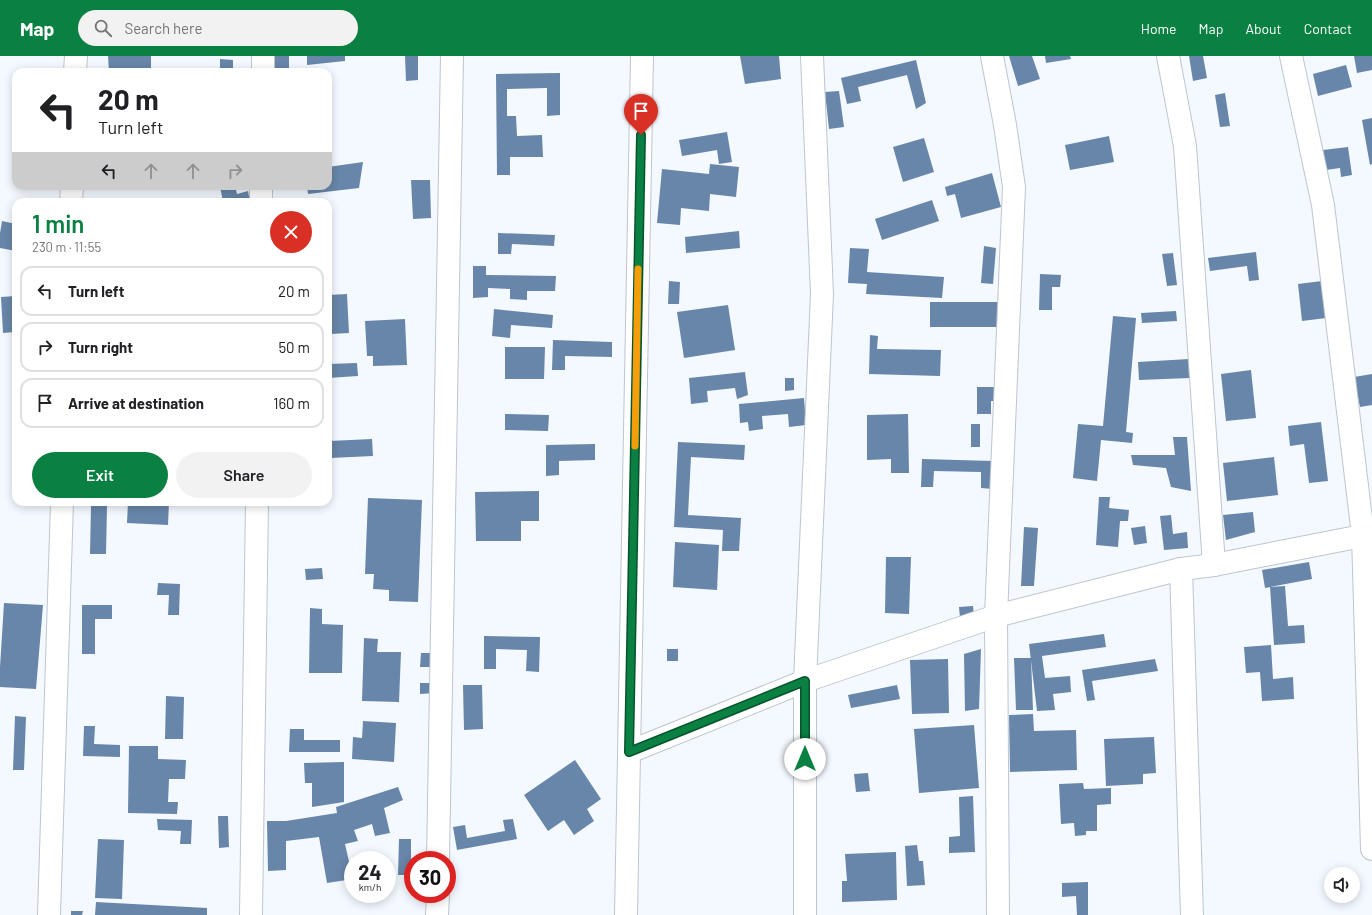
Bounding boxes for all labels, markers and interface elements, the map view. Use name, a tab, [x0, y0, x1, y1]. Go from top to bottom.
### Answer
search box	[78, 10, 358, 46]
text: Map	[20, 17, 54, 40]
icon: search	[92, 17, 114, 39]
text: Search here	[124, 19, 202, 37]
text: Home	[1141, 20, 1177, 37]
text: Map	[1199, 20, 1223, 37]
text: About	[1245, 20, 1282, 37]
text: Contact	[1304, 20, 1352, 37]
text: 20 m	[98, 82, 159, 116]
icon: left	[32, 84, 84, 136]
pin	[624, 94, 658, 135]
icon: arrive	[630, 100, 652, 122]
text: Turn left	[98, 116, 164, 138]
icon: left	[98, 160, 120, 182]
icon: ahead	[140, 160, 162, 182]
icon: ahead	[182, 160, 204, 182]
icon: right	[224, 160, 246, 182]
text: 1 min	[32, 209, 84, 238]
button: close	[270, 211, 312, 253]
text: 230 m · 11:55	[32, 239, 101, 255]
icon: left	[34, 280, 56, 302]
text: Turn left	[68, 282, 124, 300]
text: 20 m	[278, 282, 310, 300]
icon: right	[34, 336, 56, 358]
text: Turn right	[68, 338, 133, 356]
text: 50 m	[278, 338, 310, 356]
icon: arrive	[34, 392, 56, 414]
text: Arrive at destination	[68, 394, 204, 412]
text: 160 m	[273, 394, 310, 412]
button: Exit	[32, 452, 168, 498]
button: Share	[176, 452, 312, 498]
position arrow	[784, 738, 826, 780]
speed limit sign: 30	[404, 851, 456, 903]
text: 24	[358, 860, 382, 884]
map controls	[1324, 867, 1360, 903]
button: sound	[1324, 867, 1360, 903]
text: km/h	[359, 881, 381, 893]

